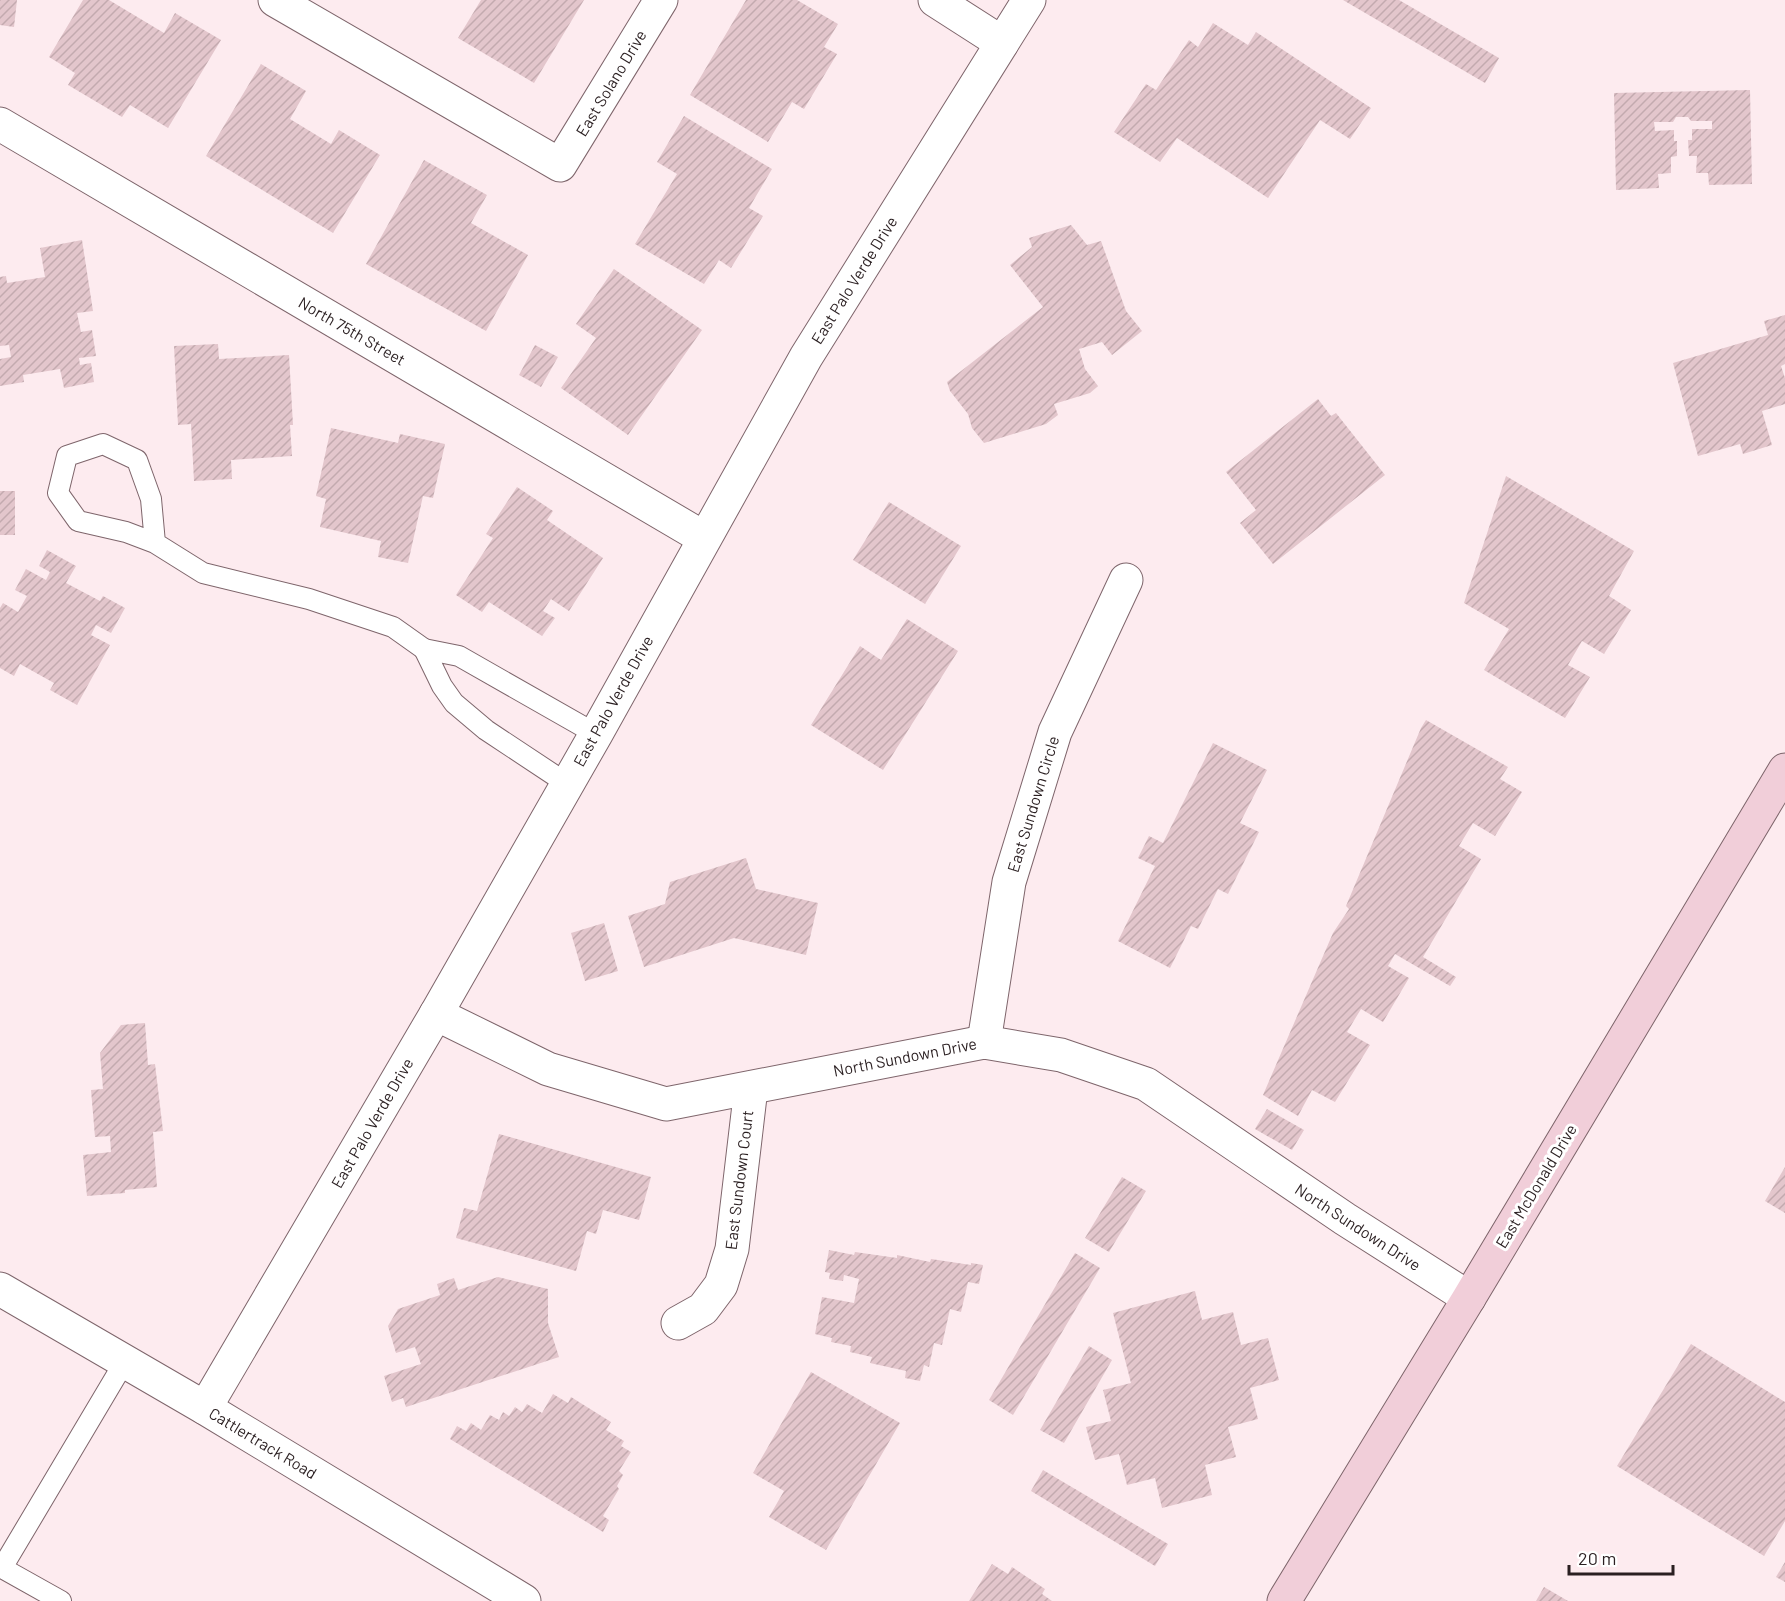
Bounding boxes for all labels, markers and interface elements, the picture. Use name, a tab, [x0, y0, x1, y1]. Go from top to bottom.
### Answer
street label: East Solano Drive	[571, 26, 650, 139]
street label: East Palo Verde Drive	[807, 212, 901, 347]
street label: North 75th Street	[295, 292, 409, 369]
street label: East Palo Verde Drive	[569, 632, 656, 770]
street label: East Sundown Circle	[1003, 733, 1062, 874]
street label: North Sundown Drive	[832, 1033, 978, 1080]
street label: East Palo Verde Drive	[327, 1054, 416, 1191]
street label: East Sundown Court	[721, 1109, 756, 1251]
street label: East McDonald Drive	[1491, 1120, 1580, 1251]
street label: North Sundown Drive	[1292, 1179, 1425, 1274]
street label: Cattlertrack Road	[206, 1403, 321, 1482]
scale bar	[1569, 1538, 1672, 1576]
text: 20 m	[1578, 1547, 1616, 1569]

